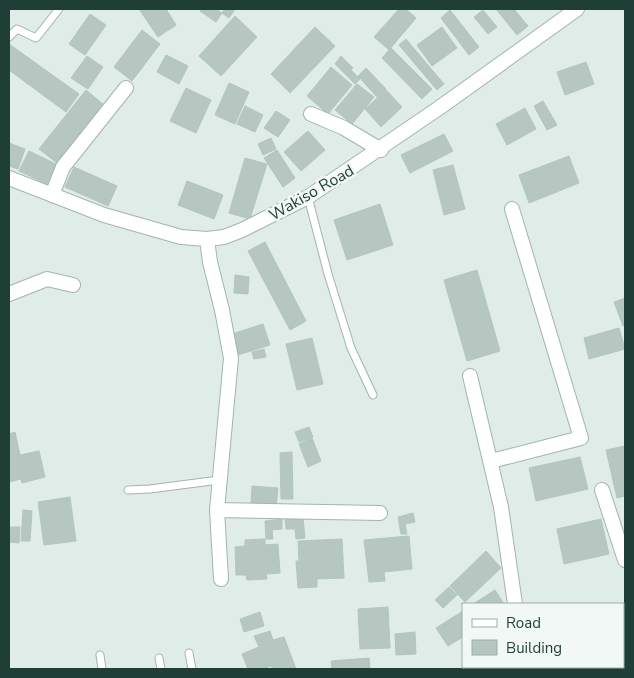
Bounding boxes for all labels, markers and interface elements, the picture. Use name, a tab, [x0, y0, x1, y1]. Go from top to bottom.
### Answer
street label: Wakiso Road	[265, 160, 358, 226]
legend	[462, 603, 624, 668]
text: Road	[506, 613, 541, 633]
text: Building	[506, 638, 562, 658]

